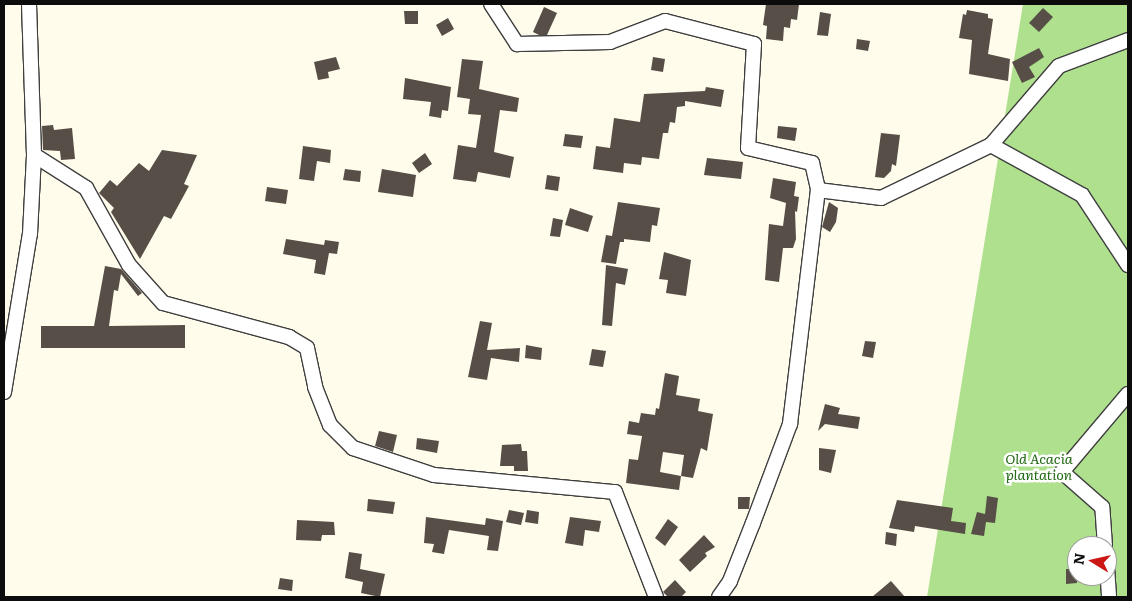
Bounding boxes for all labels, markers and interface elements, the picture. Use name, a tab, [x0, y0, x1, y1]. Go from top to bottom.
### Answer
park label: Old Acacia plantation	[1005, 450, 1073, 482]
north arrow	[1067, 536, 1117, 586]
text: N	[1067, 551, 1089, 566]

